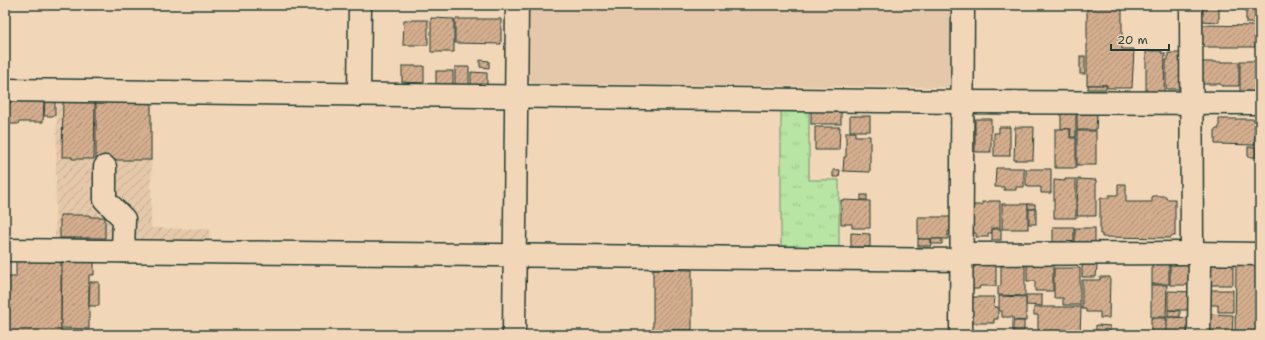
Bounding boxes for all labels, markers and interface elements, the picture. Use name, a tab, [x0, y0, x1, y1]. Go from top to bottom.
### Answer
scale bar	[1111, 26, 1169, 52]
text: 20 m	[1117, 32, 1148, 48]

